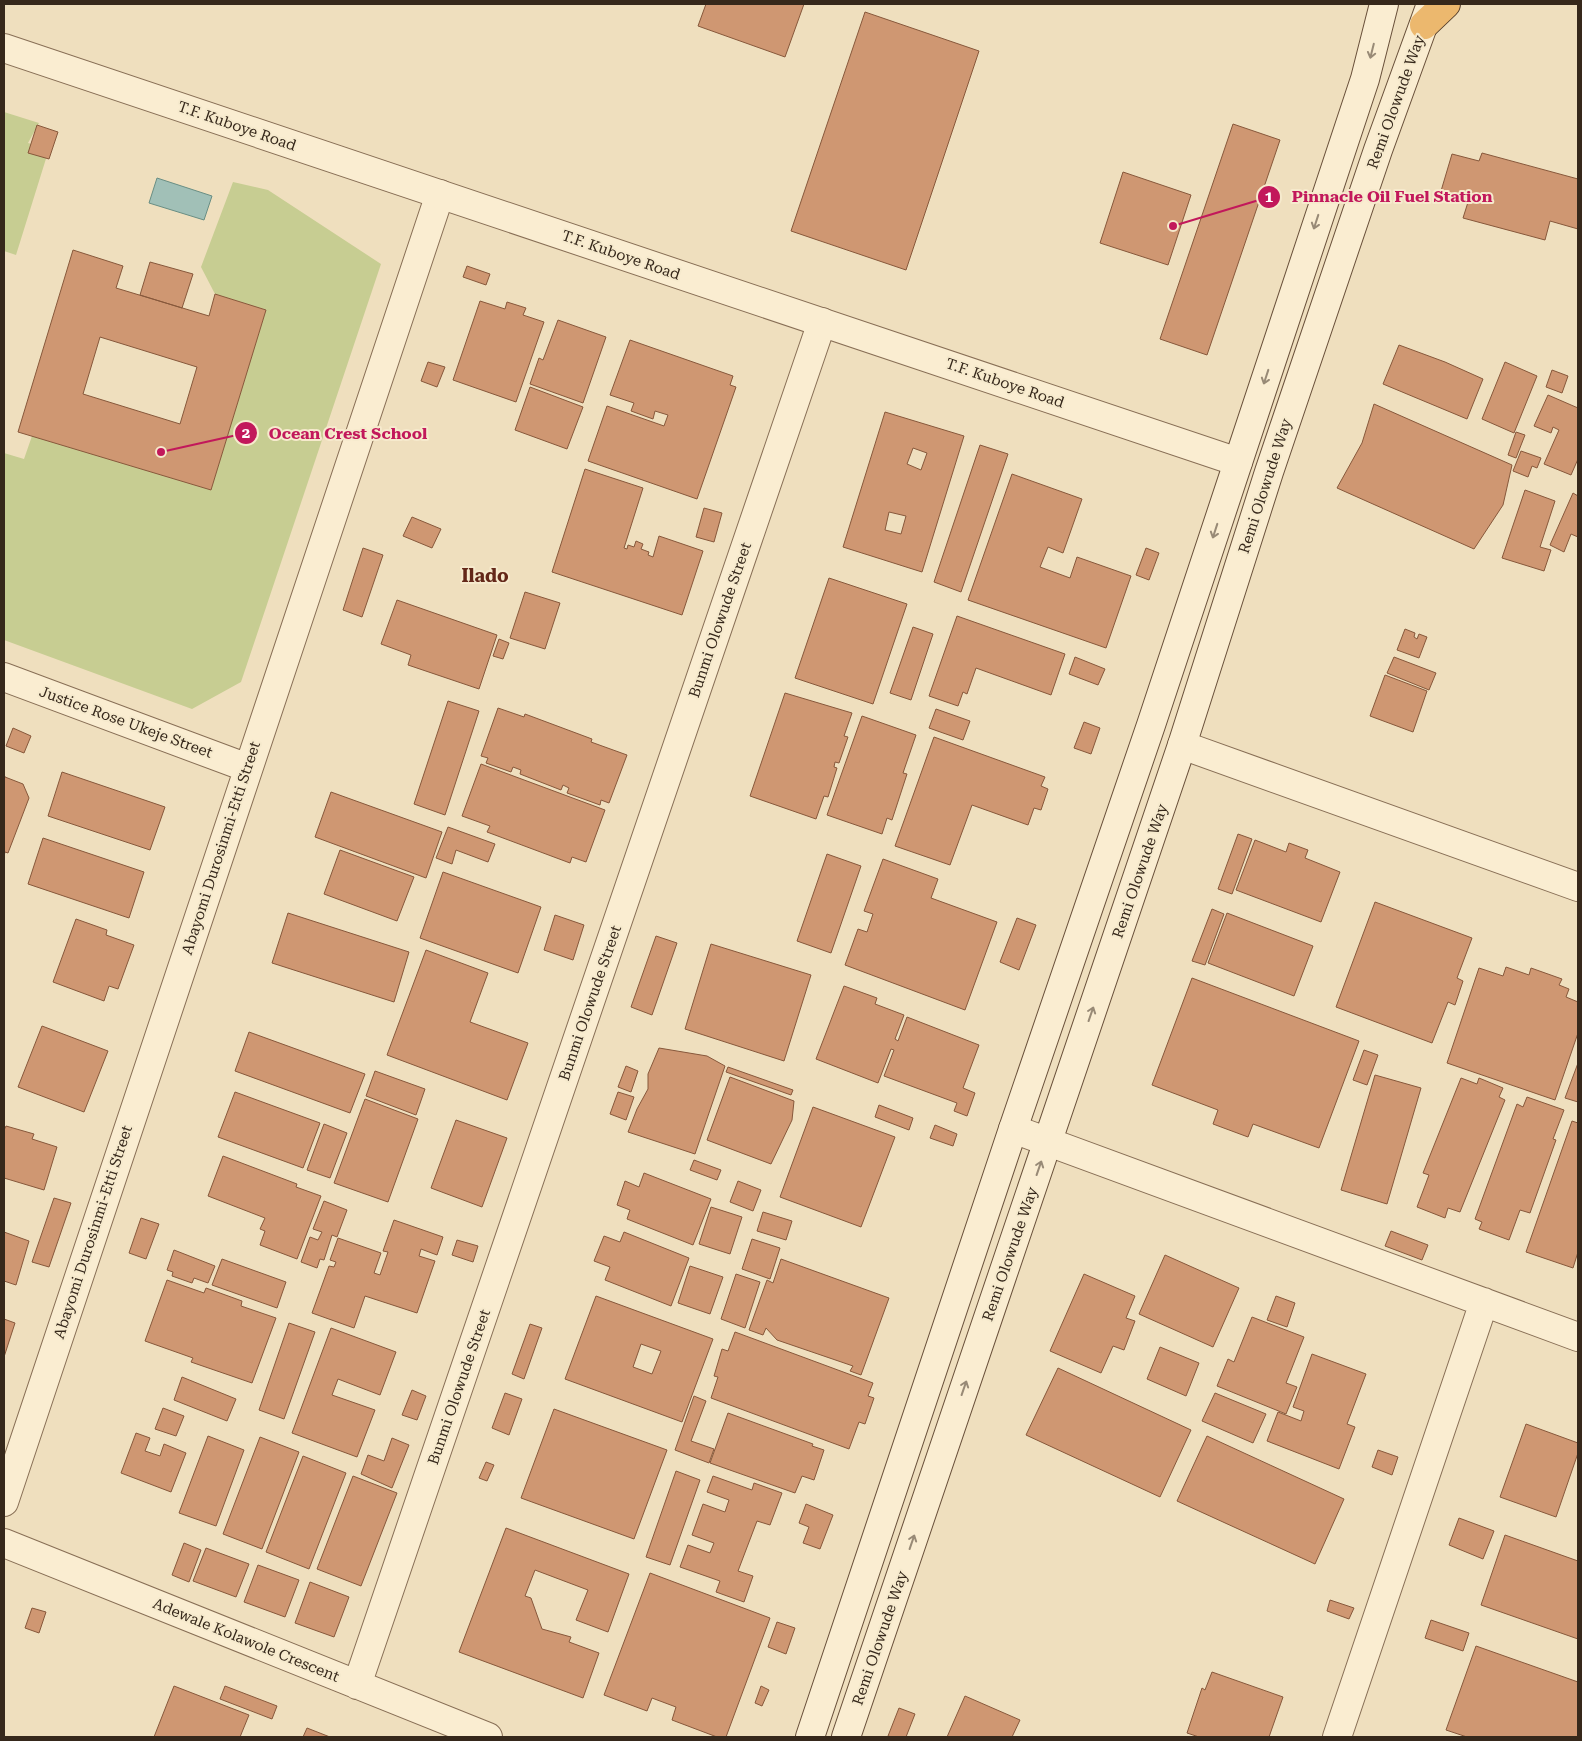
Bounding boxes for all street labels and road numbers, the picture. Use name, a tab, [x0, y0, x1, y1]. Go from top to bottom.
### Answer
street label: Remi Olowude Way	[1363, 33, 1429, 171]
street label: T.F. Kuboye Road	[175, 97, 299, 155]
street label: T.F. Kuboye Road	[559, 226, 683, 284]
street label: T.F. Kuboye Road	[943, 354, 1067, 412]
street label: Remi Olowude Way	[1235, 416, 1295, 556]
street label: Bunmi Olowude Street	[685, 540, 755, 700]
street label: Justice Rose Ukeje Street	[37, 682, 215, 762]
street label: Abayomi Durosinmi-Etti Street	[178, 739, 264, 957]
street label: Remi Olowude Way	[1109, 801, 1171, 941]
street label: Bunmi Olowude Street	[555, 923, 625, 1083]
street label: Abayomi Durosinmi-Etti Street	[50, 1123, 136, 1341]
street label: Remi Olowude Way	[979, 1184, 1041, 1324]
street label: Bunmi Olowude Street	[424, 1307, 494, 1467]
street label: Remi Olowude Way	[849, 1568, 911, 1708]
street label: Adewale Kolawole Crescent	[150, 1594, 342, 1686]

